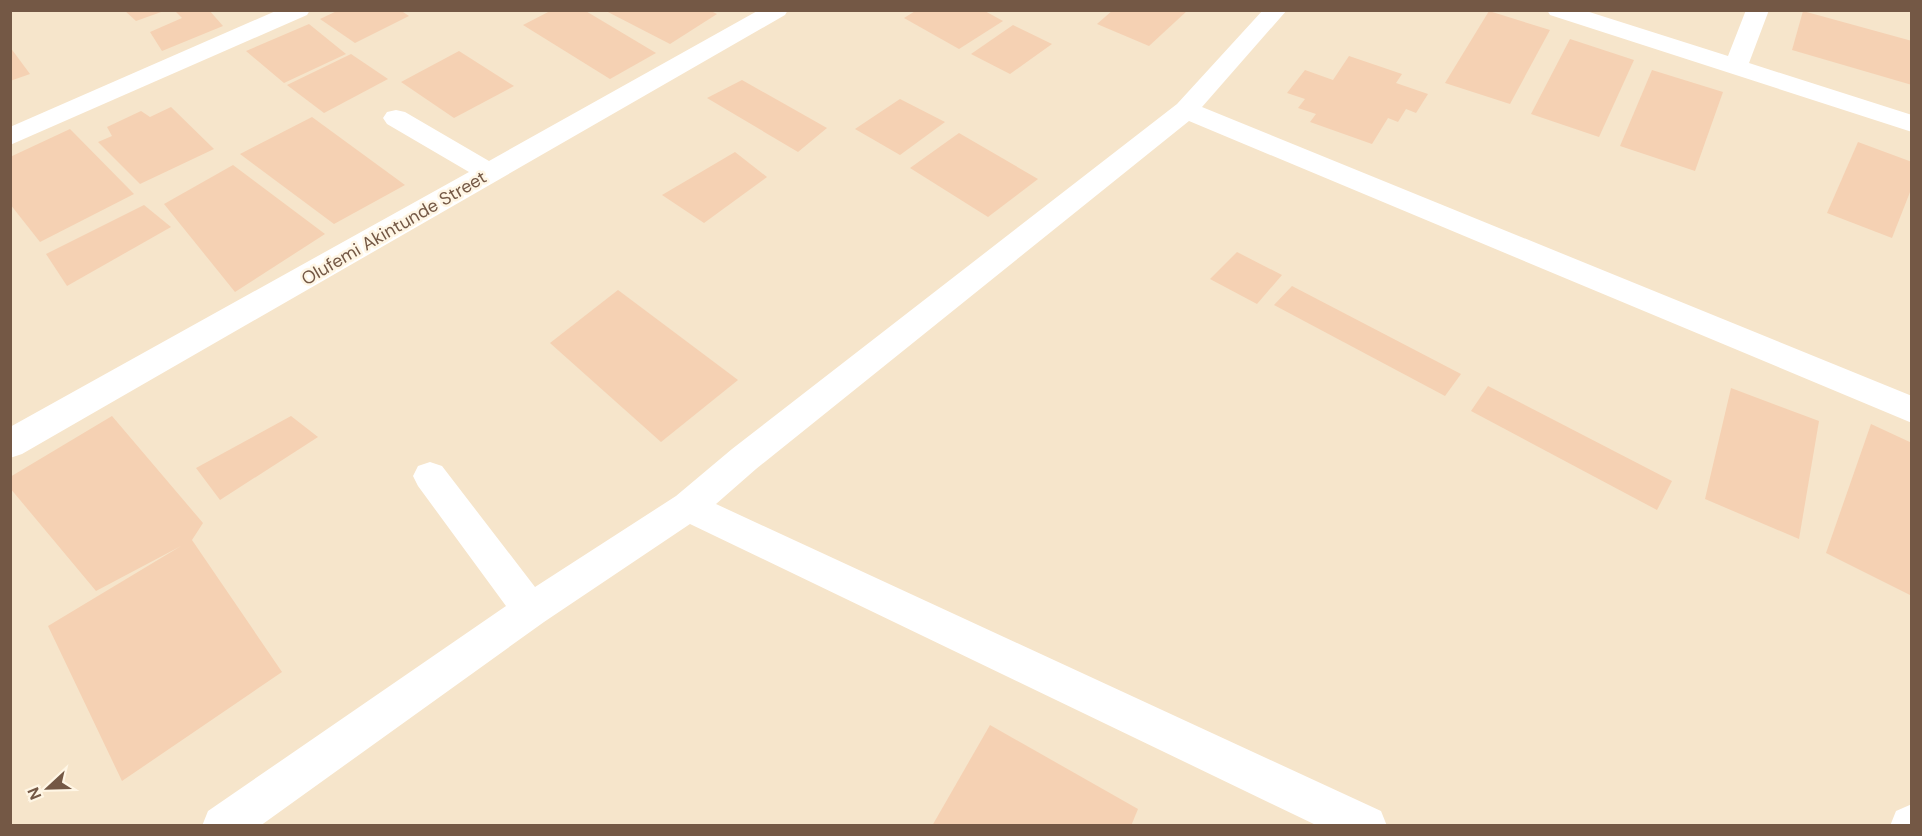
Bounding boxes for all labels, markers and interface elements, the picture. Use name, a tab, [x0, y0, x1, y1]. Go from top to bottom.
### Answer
street label: Olufemi Akintunde Street	[297, 165, 491, 291]
north arrow	[18, 758, 78, 818]
text: N	[23, 784, 46, 803]

